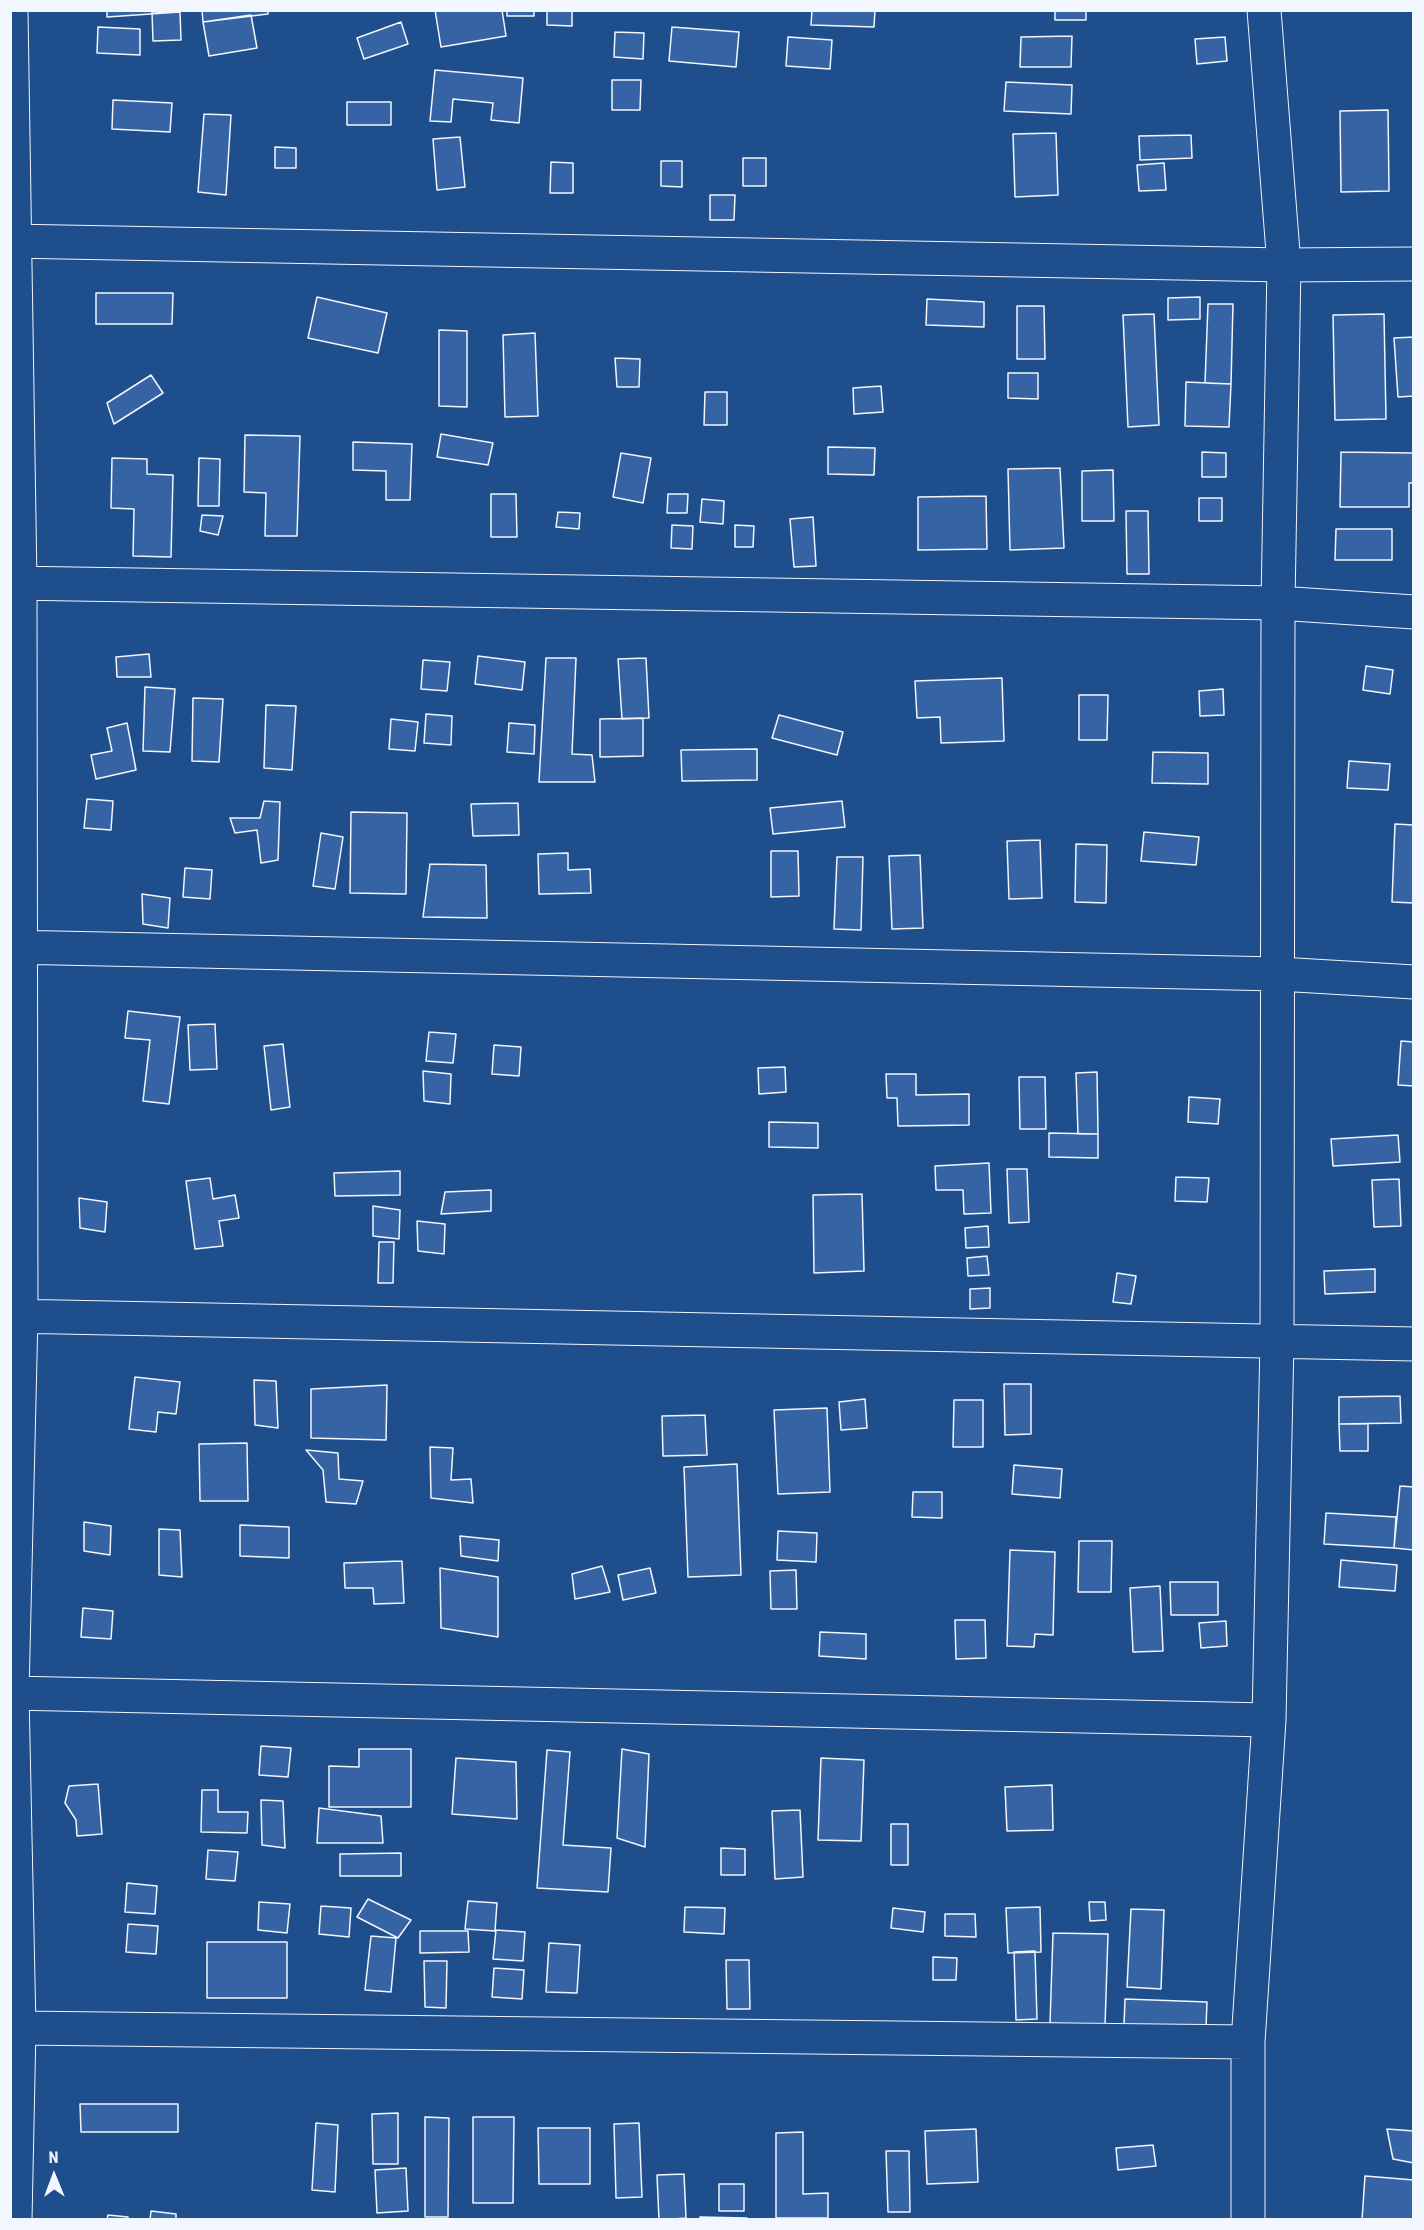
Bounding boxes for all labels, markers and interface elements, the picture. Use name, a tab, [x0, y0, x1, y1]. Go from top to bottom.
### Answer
north arrow	[24, 2146, 84, 2206]
text: N	[49, 2148, 59, 2167]

